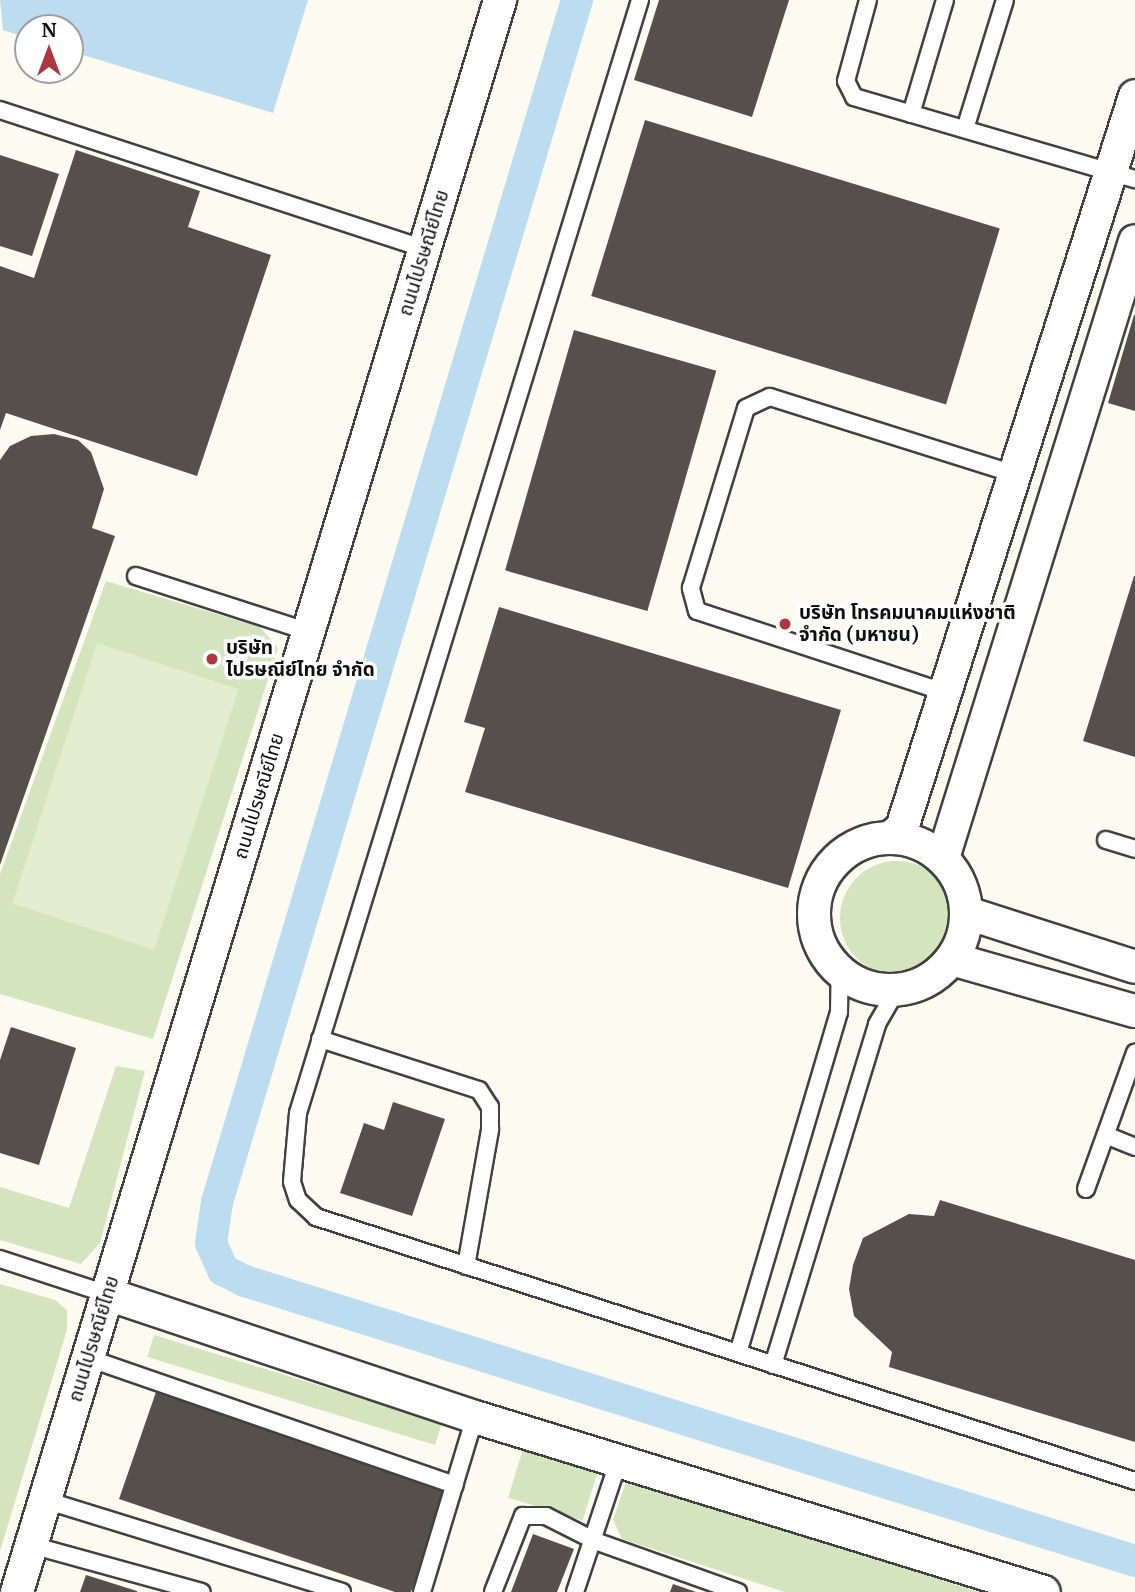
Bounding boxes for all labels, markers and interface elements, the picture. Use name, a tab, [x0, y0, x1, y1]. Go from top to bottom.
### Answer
north arrow	[14, 14, 84, 84]
text: N	[41, 18, 57, 42]
street label: ถนนไปรษณีย์ไทย	[394, 187, 454, 319]
place label: บริษัท โทรคมนาคมแห่งชาติ จำกัด (มหาชน)	[799, 602, 1016, 646]
marker: บริษัท โทรคมนาคมแห่งชาติ จำกัด (มหาชน)	[777, 616, 793, 632]
place label: บริษัท ไปรษณีย์ไทย จำกัด	[226, 637, 375, 681]
marker: บริษัท ไปรษณีย์ไทย จำกัด	[204, 651, 220, 667]
street label: ถนนไปรษณีย์ไทย	[229, 730, 289, 862]
street label: ถนนไปรษณีย์ไทย	[64, 1273, 124, 1405]

